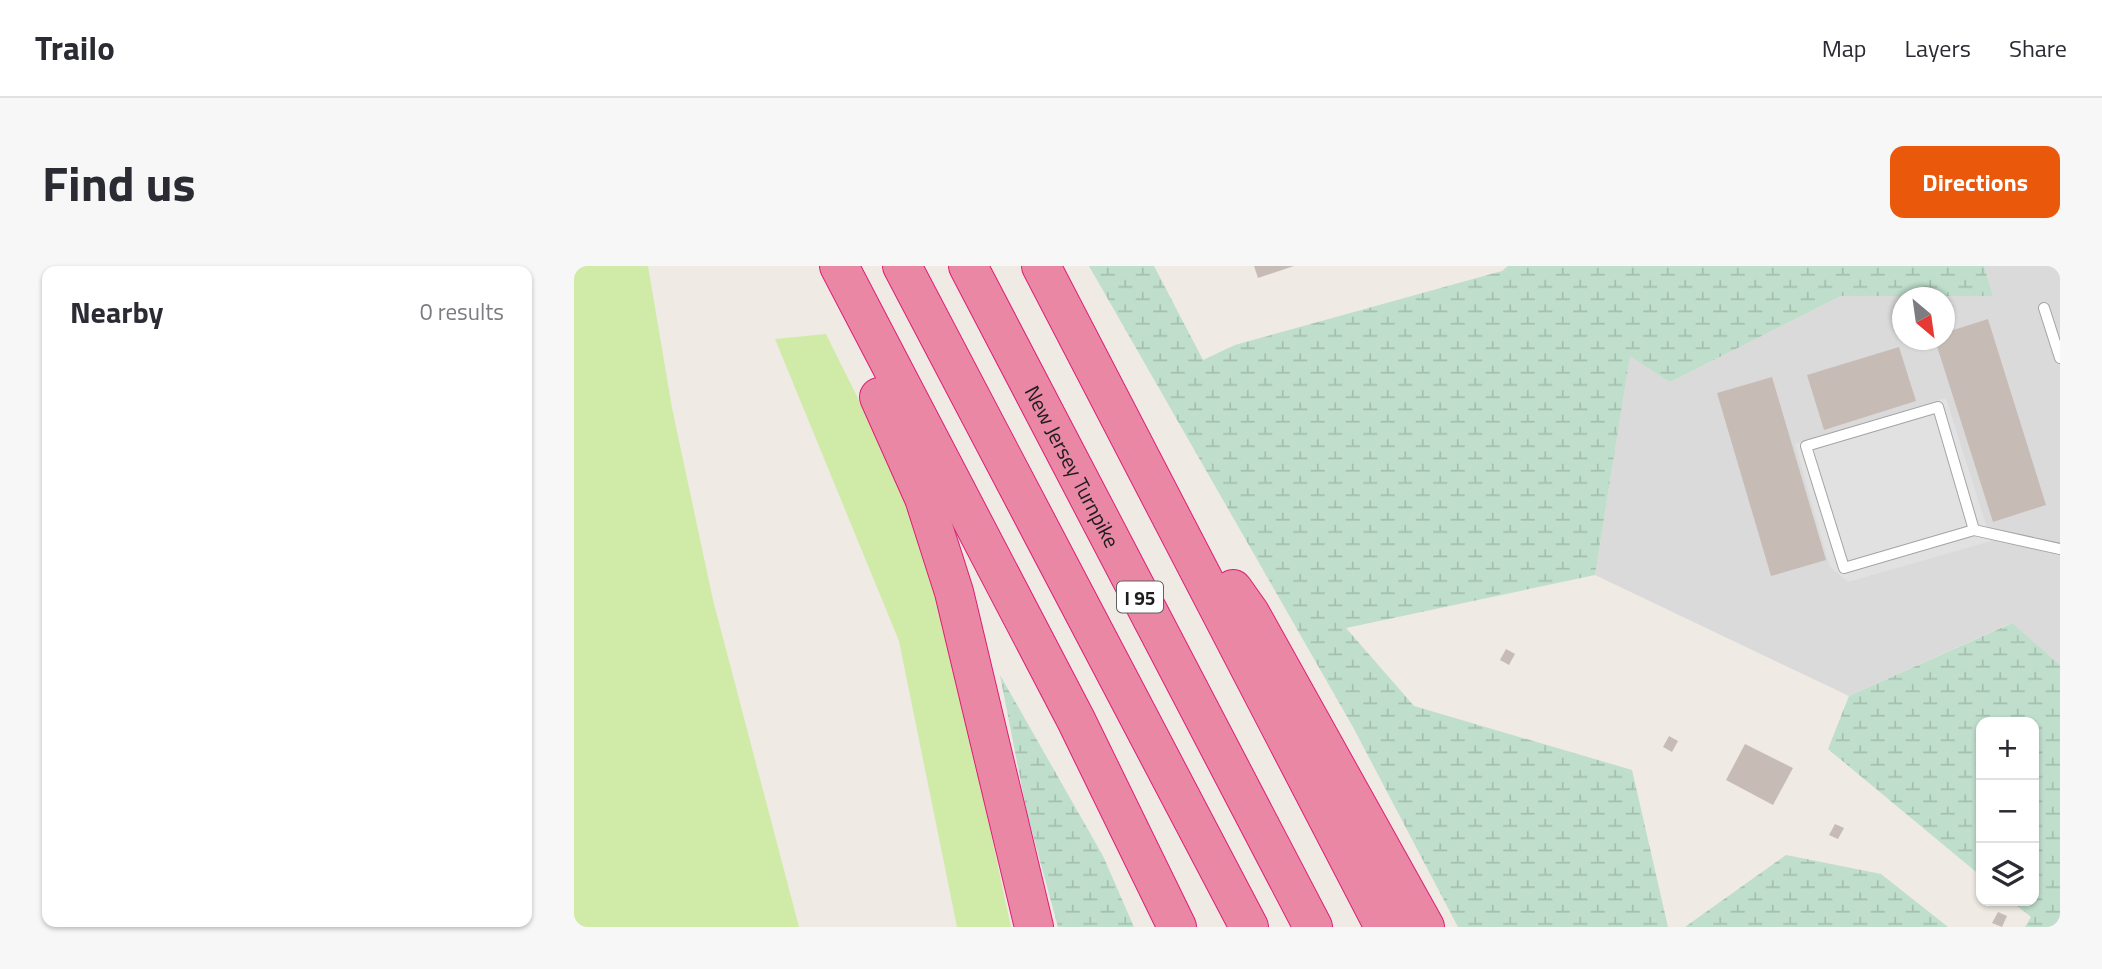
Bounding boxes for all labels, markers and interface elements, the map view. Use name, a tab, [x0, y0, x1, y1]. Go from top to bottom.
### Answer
text: Trailo	[35, 23, 115, 73]
text: Map	[1822, 30, 1867, 66]
text: Layers	[1905, 30, 1971, 66]
text: Share	[2009, 30, 2067, 66]
text: Find us	[42, 145, 196, 220]
button: Directions	[1890, 146, 2060, 218]
north arrow	[1892, 287, 1955, 350]
text: Nearby	[70, 289, 163, 335]
text: 0 results	[420, 294, 504, 329]
street label: New Jersey Turnpike	[1017, 380, 1128, 553]
road number: I 95	[1117, 582, 1163, 612]
map controls	[1976, 717, 2039, 906]
button: +	[1976, 717, 2039, 780]
button: −	[1976, 780, 2039, 843]
button: layers	[1976, 843, 2039, 906]

